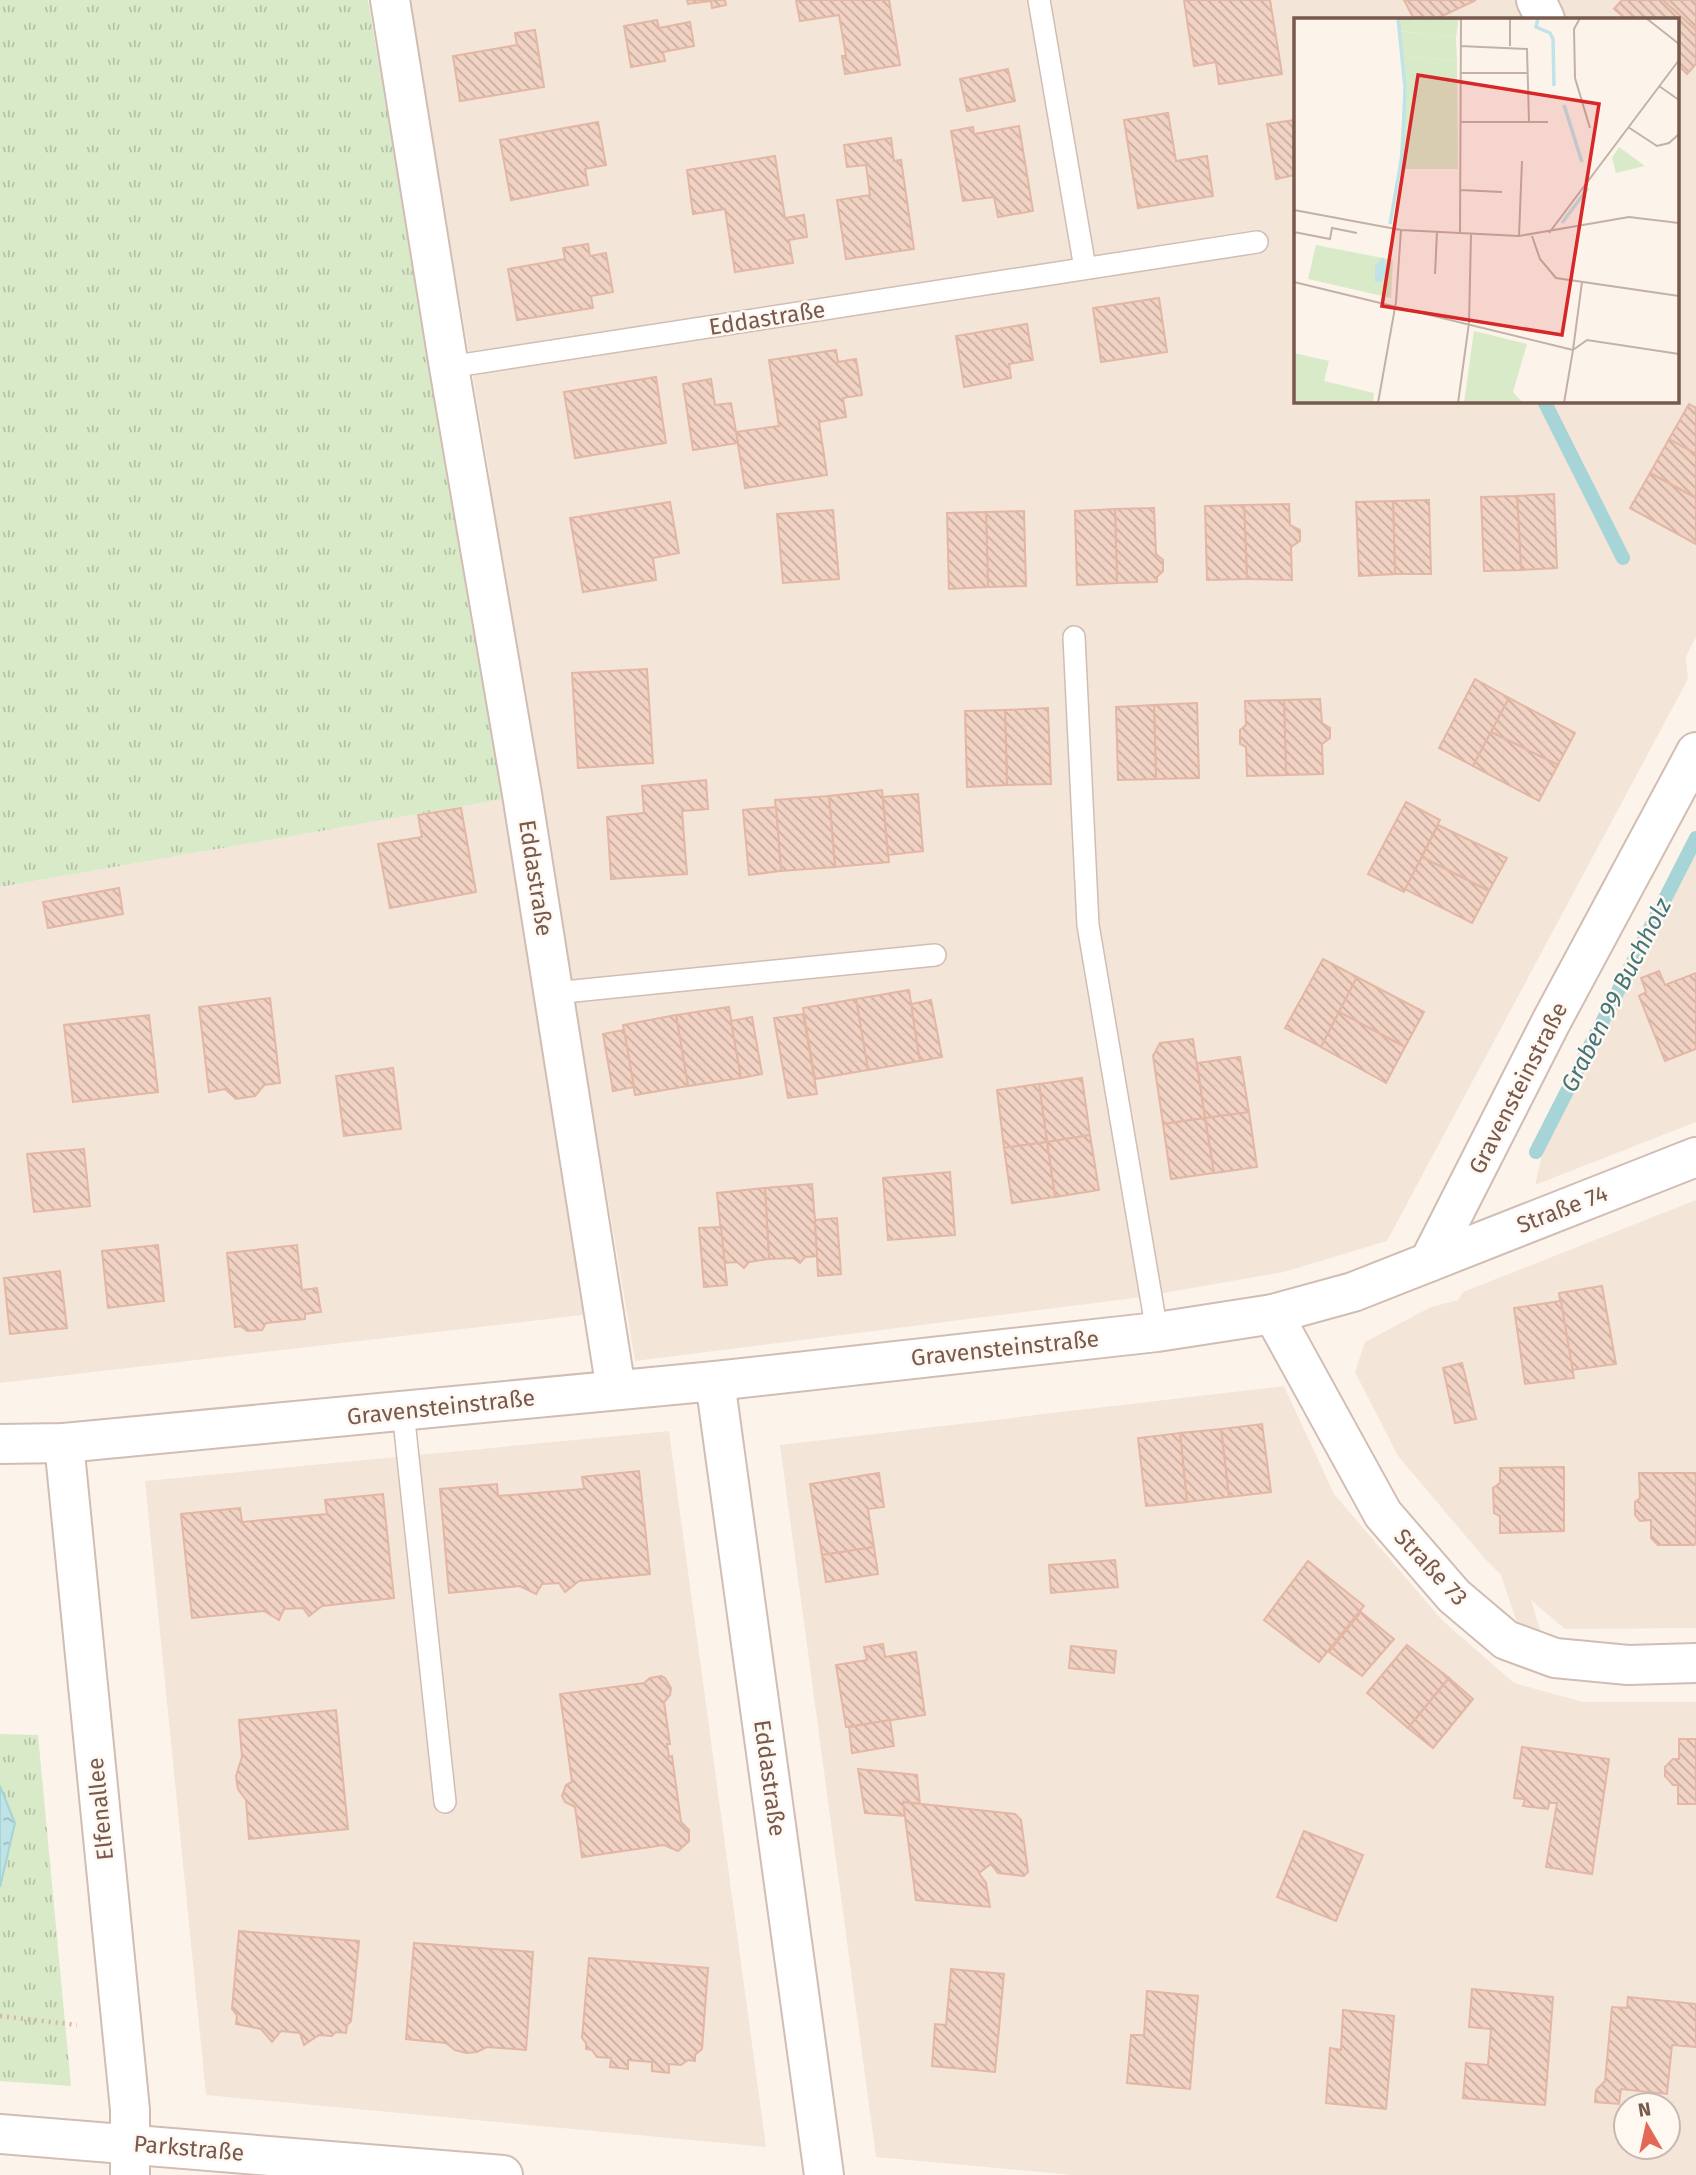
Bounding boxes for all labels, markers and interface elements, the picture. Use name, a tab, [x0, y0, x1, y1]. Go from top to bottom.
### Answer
inset map	[1294, 18, 1678, 402]
street label: Eddastraße	[707, 295, 827, 341]
street label: Eddastraße	[513, 818, 559, 938]
water label: Graben 99 Buchholz	[1555, 893, 1677, 1096]
street label: Gravensteinstraße	[1463, 997, 1573, 1179]
street label: Straße 74	[1513, 1179, 1611, 1239]
street label: Gravensteinstraße	[910, 1324, 1100, 1372]
street label: Gravensteinstraße	[346, 1383, 536, 1431]
street label: Straße 73	[1388, 1523, 1474, 1611]
street label: Eddastraße	[748, 1718, 792, 1838]
street label: Elfenallee	[81, 1756, 119, 1862]
north arrow	[1612, 2091, 1682, 2161]
text: N	[1636, 2097, 1652, 2122]
street label: Parkstraße	[133, 2129, 245, 2167]

